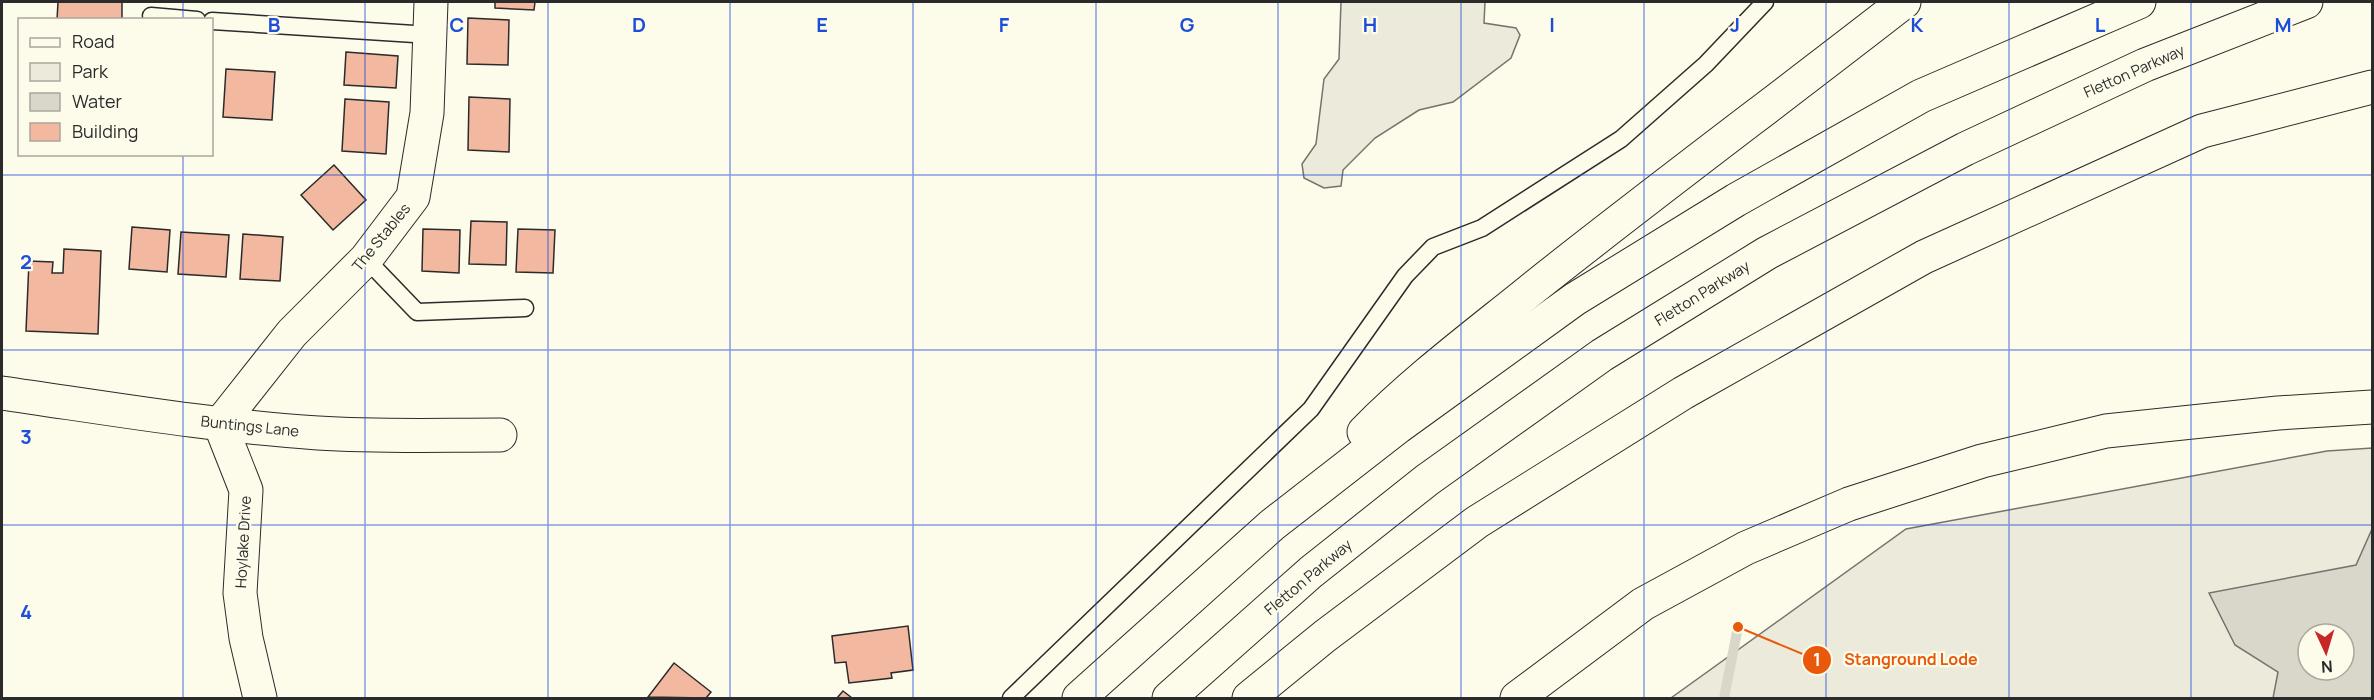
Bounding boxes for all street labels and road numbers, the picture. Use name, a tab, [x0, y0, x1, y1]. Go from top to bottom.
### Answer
street label: Fletton Parkway	[2080, 39, 2188, 103]
street label: The Stables	[347, 198, 415, 276]
street label: Fletton Parkway	[1650, 255, 1754, 331]
street label: Buntings Lane	[200, 410, 300, 442]
street label: Hoylake Drive	[230, 495, 256, 589]
street label: Fletton Parkway	[1260, 534, 1356, 620]

